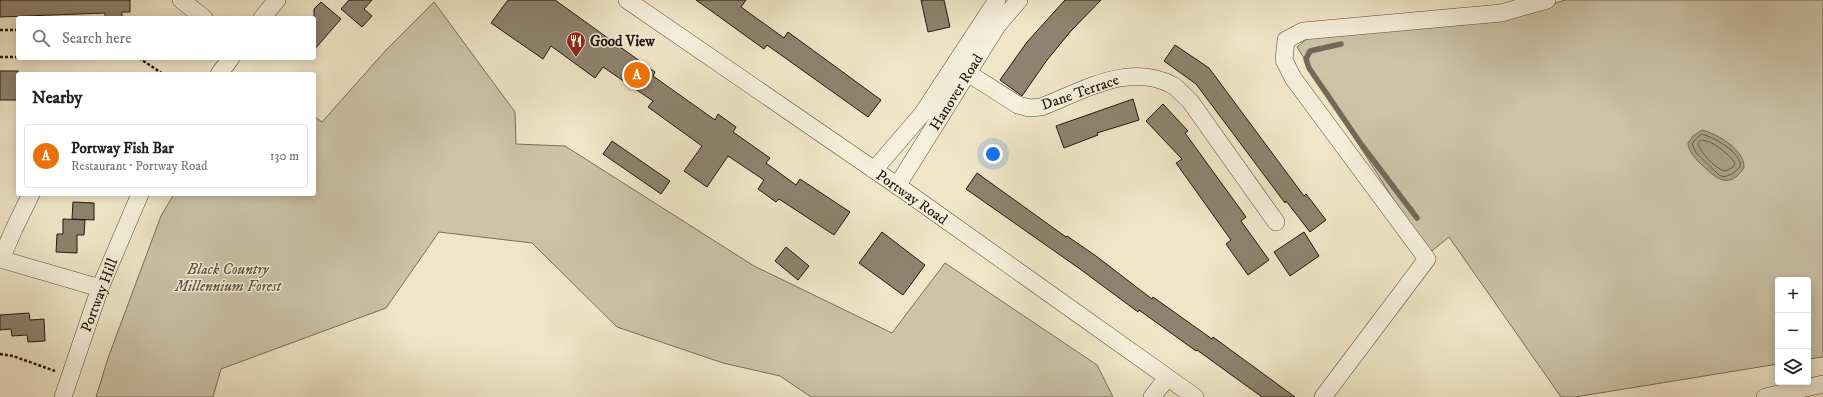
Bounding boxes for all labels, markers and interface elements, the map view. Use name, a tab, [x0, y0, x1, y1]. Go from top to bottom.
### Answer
search box	[16, 16, 316, 60]
icon: search	[30, 27, 52, 49]
text: Search here	[62, 29, 131, 48]
restaurant icon: Good View	[565, 30, 587, 58]
place label: Good View	[590, 32, 655, 51]
street label: Hanover Road	[925, 50, 988, 134]
pin: A	[624, 60, 650, 90]
street label: Dane Terrace	[1039, 70, 1122, 115]
text: Nearby	[32, 87, 82, 109]
text: Portway Fish Bar	[71, 139, 174, 158]
your location	[983, 144, 1003, 164]
text: A	[42, 148, 50, 164]
text: 130 m	[270, 148, 299, 164]
text: Restaurant · Portway Road	[71, 158, 207, 174]
street label: Portway Road	[872, 166, 952, 229]
street label: Portway Hill	[77, 255, 122, 335]
park label: Black Country Millennium Forest	[174, 260, 282, 296]
map controls	[1775, 277, 1811, 385]
button: +	[1775, 277, 1811, 313]
button: −	[1775, 313, 1811, 349]
button: layers	[1775, 349, 1811, 385]

